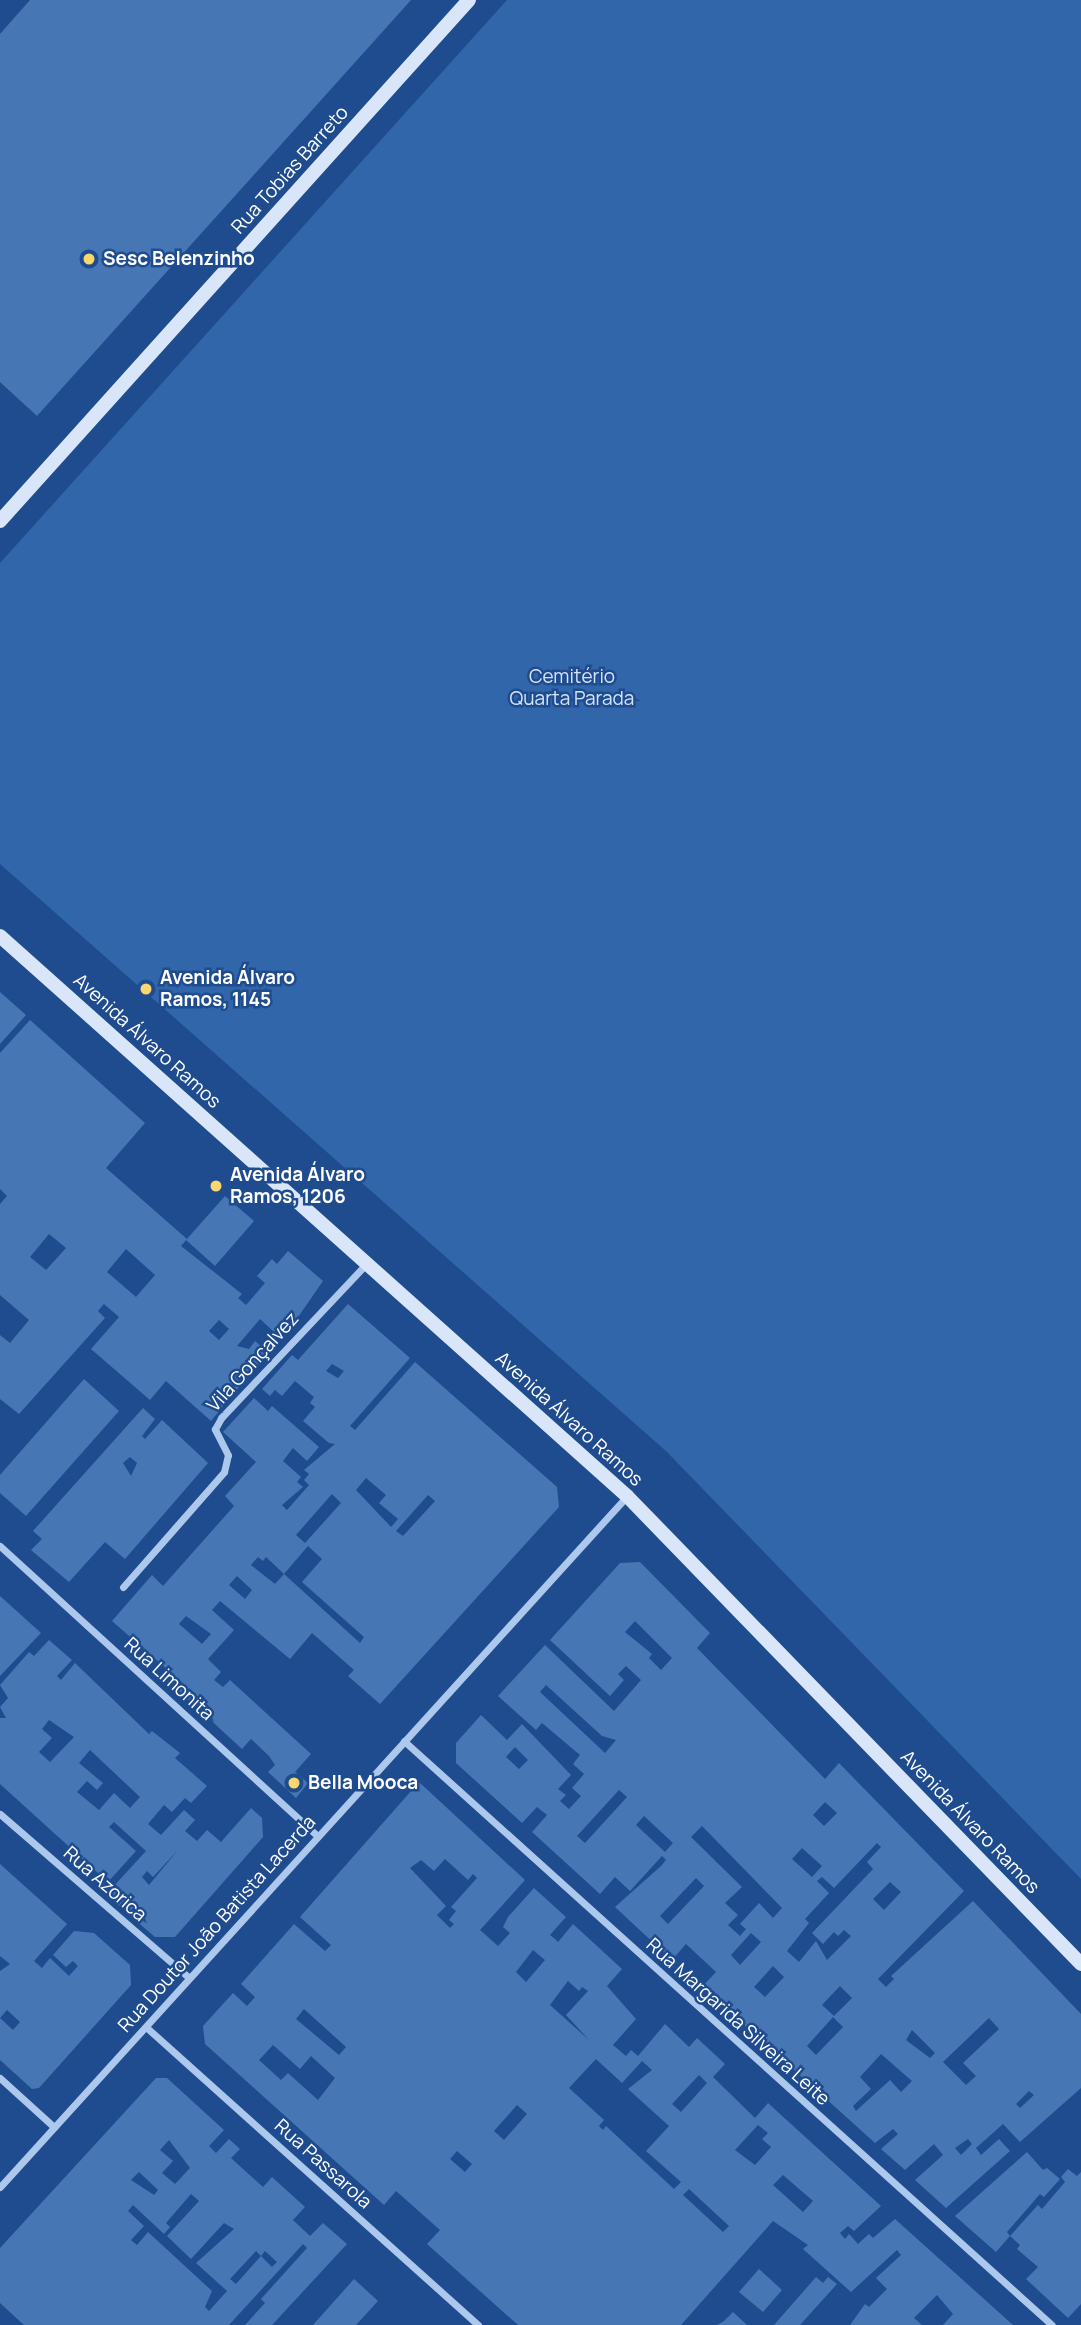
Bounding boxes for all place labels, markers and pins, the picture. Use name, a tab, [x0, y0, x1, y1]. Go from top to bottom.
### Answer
place label: Sesc Belenzinho	[103, 248, 255, 270]
marker: Sesc Belenzinho	[81, 251, 97, 267]
place label: Avenida Álvaro Ramos, 1145	[160, 967, 295, 1011]
marker: Avenida Álvaro Ramos, 1145	[138, 981, 154, 997]
place label: Avenida Álvaro Ramos, 1206	[230, 1164, 365, 1208]
marker: Avenida Álvaro Ramos, 1206	[208, 1178, 224, 1194]
place label: Bella Mooca	[308, 1772, 418, 1794]
marker: Bella Mooca	[286, 1775, 302, 1791]

